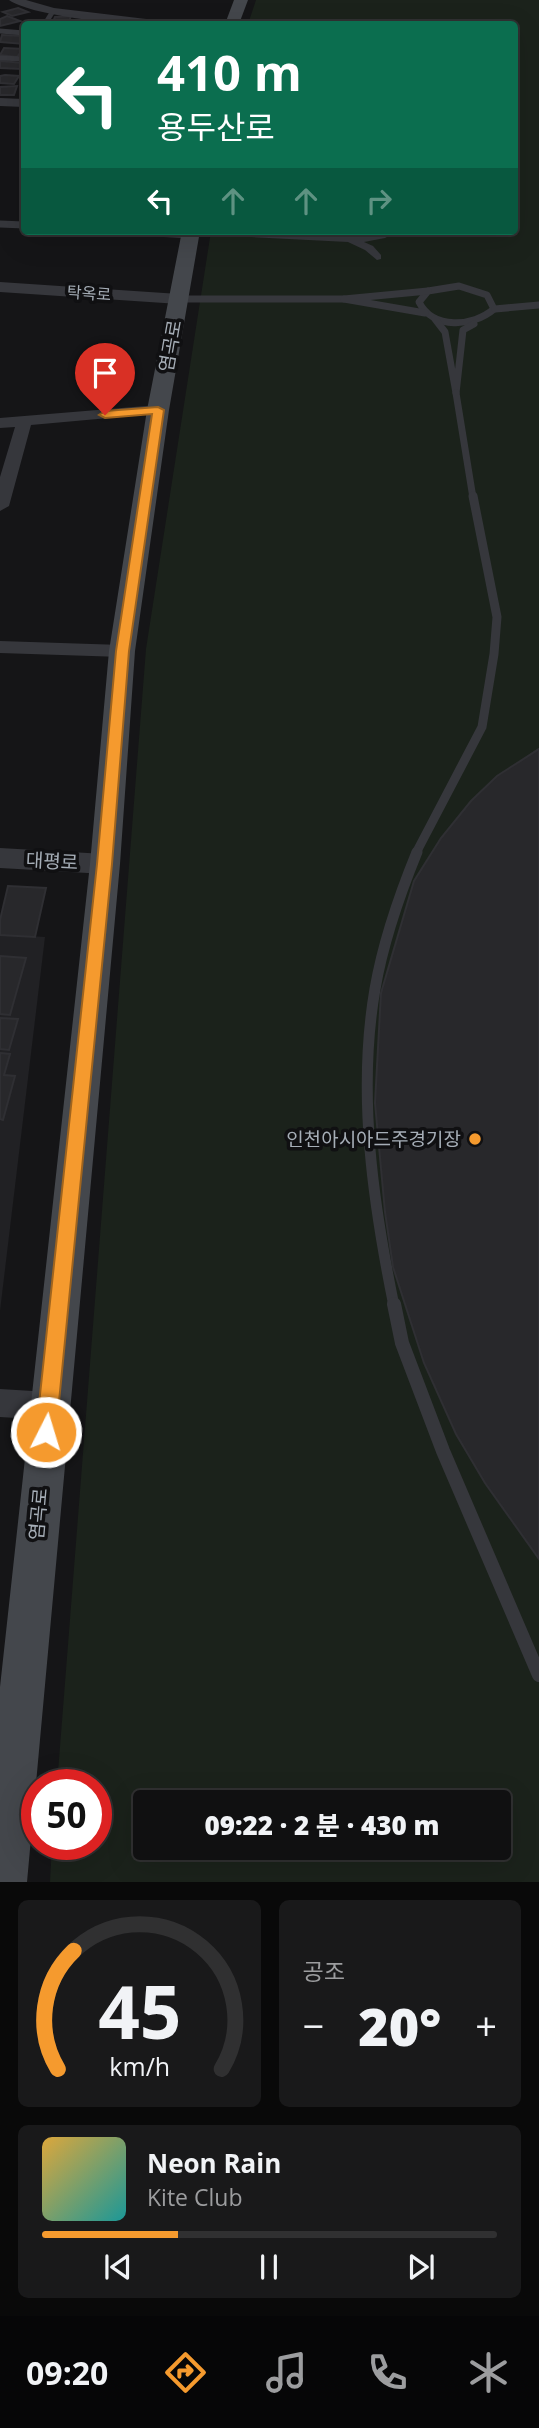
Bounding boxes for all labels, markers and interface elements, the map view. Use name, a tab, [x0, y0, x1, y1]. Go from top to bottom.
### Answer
text: 410 m	[157, 39, 302, 105]
icon: left	[42, 49, 133, 140]
text: 용두산로	[157, 105, 275, 148]
icon: left	[141, 182, 179, 220]
icon: ahead	[214, 182, 252, 220]
icon: ahead	[287, 182, 325, 220]
icon: right	[360, 182, 398, 220]
street label: 탁옥로	[66, 280, 112, 306]
street label: 염곡로	[153, 318, 187, 374]
pin	[75, 343, 135, 415]
icon: arrive	[86, 354, 124, 392]
street label: 대평로	[25, 847, 79, 875]
place label: 인천아시아드주경기장	[286, 1126, 461, 1152]
marker: 인천아시아드주경기장	[467, 1131, 483, 1147]
position arrow	[9, 1395, 83, 1469]
street label: 염곡로	[23, 1487, 53, 1541]
speed limit sign: 50	[21, 1769, 112, 1860]
text: 09:22 · 2 분 · 430 m	[205, 1807, 439, 1843]
text: 공조	[303, 1955, 345, 1987]
text: 45	[98, 1962, 181, 2061]
text: 20°	[358, 1990, 441, 2061]
text: −	[303, 1999, 324, 2051]
text: +	[475, 1999, 497, 2051]
text: km/h	[109, 2049, 170, 2083]
text: Neon Rain	[147, 2145, 281, 2181]
text: Kite Club	[147, 2181, 242, 2213]
icon: previous	[99, 2248, 137, 2286]
icon: pause	[250, 2248, 288, 2286]
icon: next	[402, 2248, 440, 2286]
icon: directions	[161, 2348, 210, 2397]
icon: music	[262, 2348, 311, 2397]
icon: phone	[363, 2348, 412, 2397]
icon: climate	[464, 2348, 513, 2397]
text: 09:20	[26, 2351, 108, 2394]

